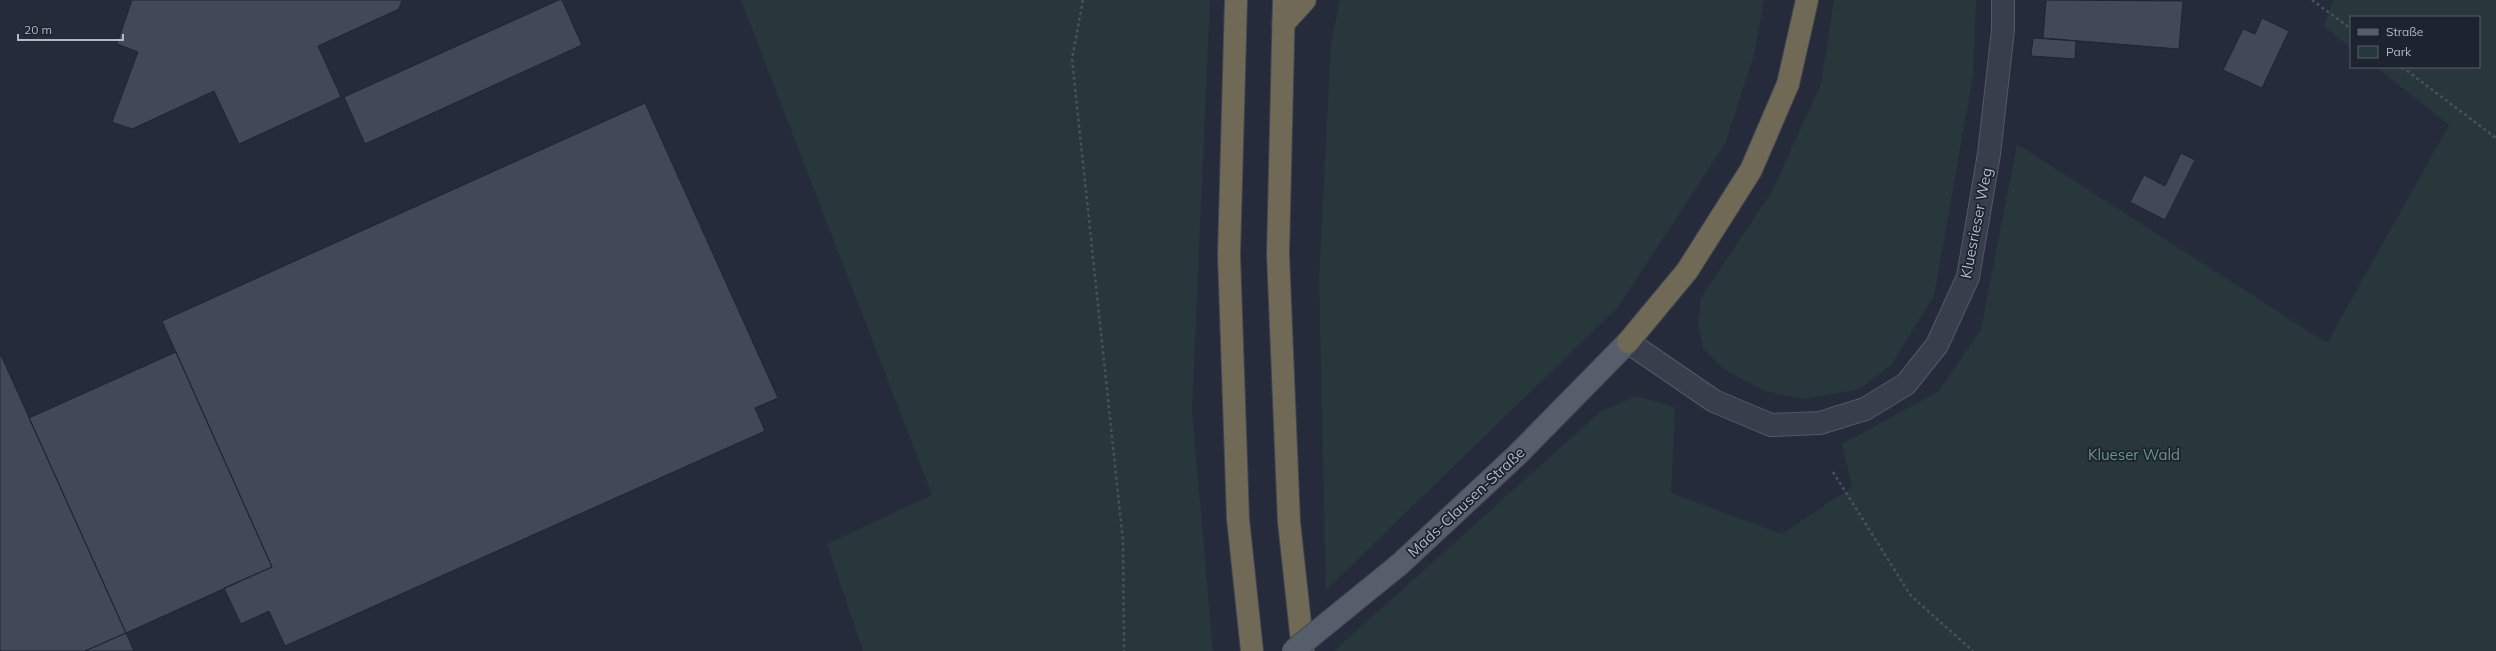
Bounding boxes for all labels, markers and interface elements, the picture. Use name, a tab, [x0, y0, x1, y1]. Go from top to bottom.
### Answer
scale bar	[18, 16, 123, 42]
legend	[2350, 16, 2480, 68]
text: 20 m	[24, 22, 52, 37]
text: Straße	[2386, 24, 2423, 39]
text: Park	[2386, 44, 2412, 59]
street label: Kluesrieser Weg	[1956, 166, 1996, 280]
street label: Mads-Clausen-Straße	[1403, 443, 1529, 561]
park label: Klueser Wald	[2088, 445, 2180, 464]

